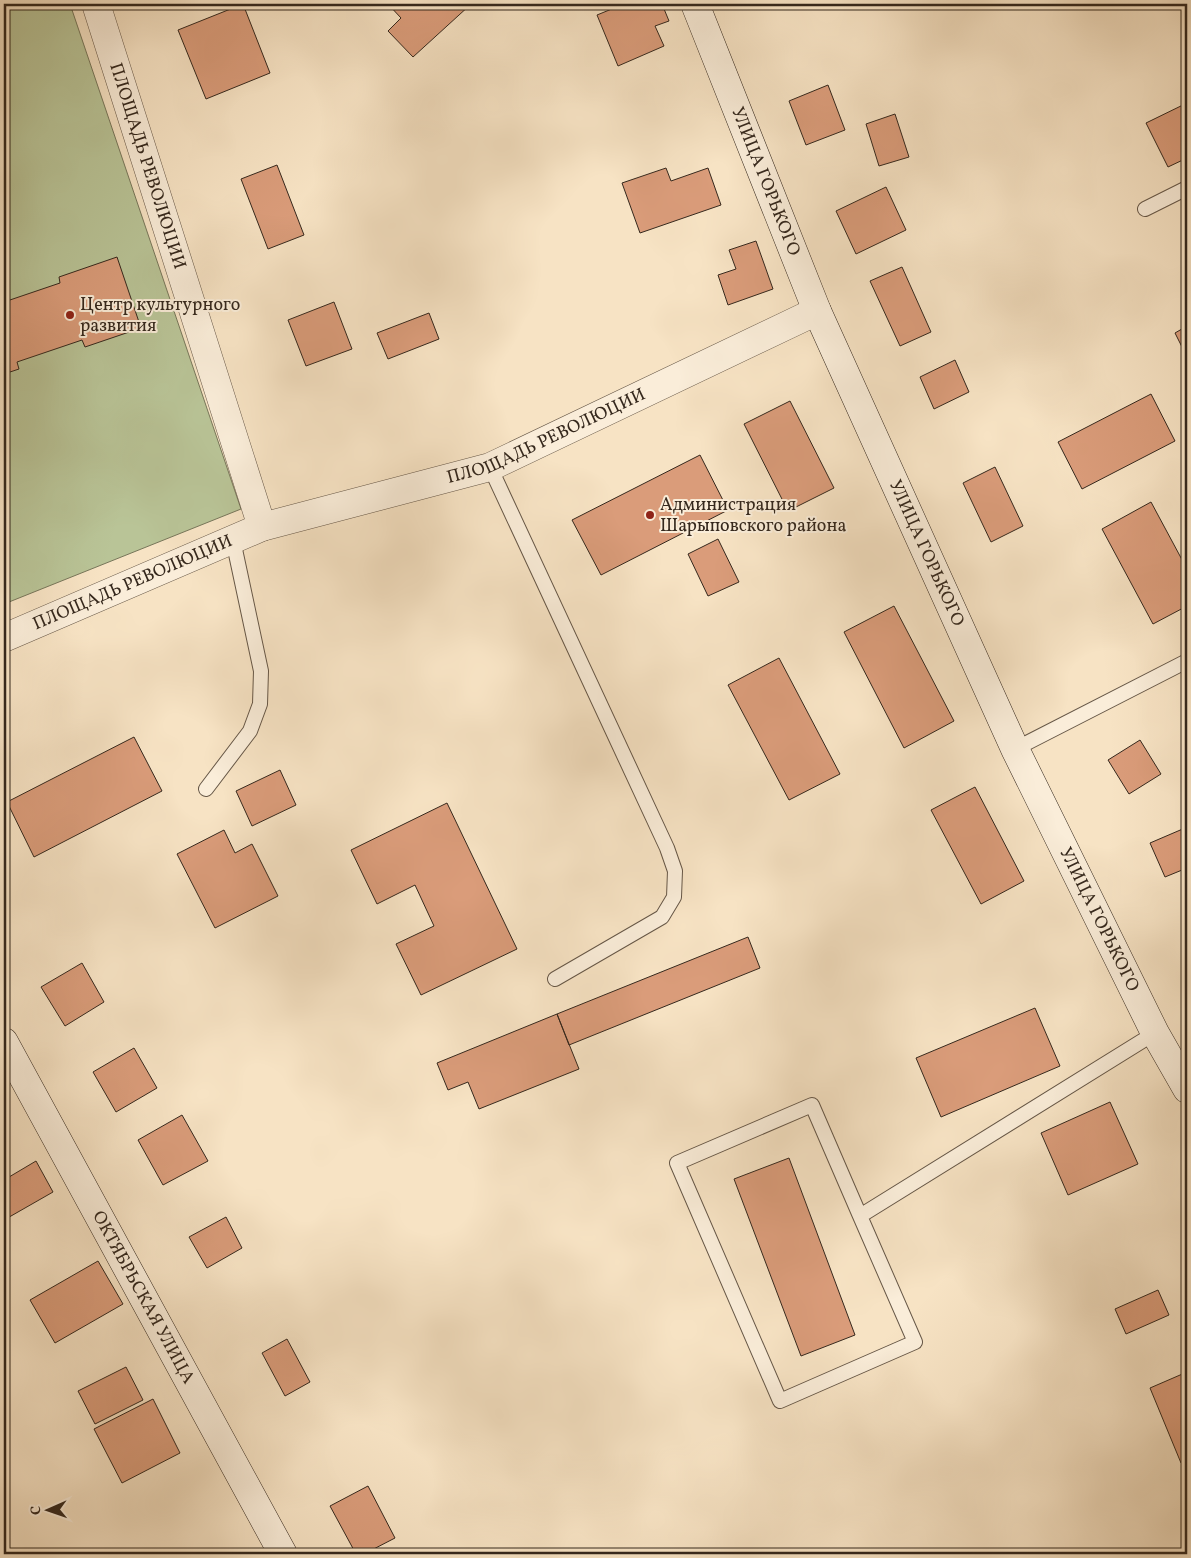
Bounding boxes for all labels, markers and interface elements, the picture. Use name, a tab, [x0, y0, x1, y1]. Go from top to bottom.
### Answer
street label: ПЛОЩАДЬ РЕВОЛЮЦИИ	[103, 60, 192, 272]
street label: УЛИЦА ГОРЬКОГО	[725, 103, 806, 260]
place label: Центр культурного развития	[80, 293, 240, 339]
marker: Центр культурного развития	[64, 309, 76, 321]
street label: ПЛОЩАДЬ РЕВОЛЮЦИИ	[444, 382, 650, 490]
street label: УЛИЦА ГОРЬКОГО	[882, 476, 970, 630]
place label: Администрация Шарыповского района	[660, 493, 846, 539]
marker: Администрация Шарыповского района	[644, 509, 656, 521]
street label: ПЛОЩАДЬ РЕВОЛЮЦИИ	[29, 529, 236, 637]
street label: УЛИЦА ГОРЬКОГО	[1053, 843, 1145, 996]
street label: ОКТЯБРЬСКАЯ УЛИЦА	[86, 1206, 201, 1389]
north arrow	[22, 1486, 72, 1536]
text: С	[27, 1506, 46, 1515]

